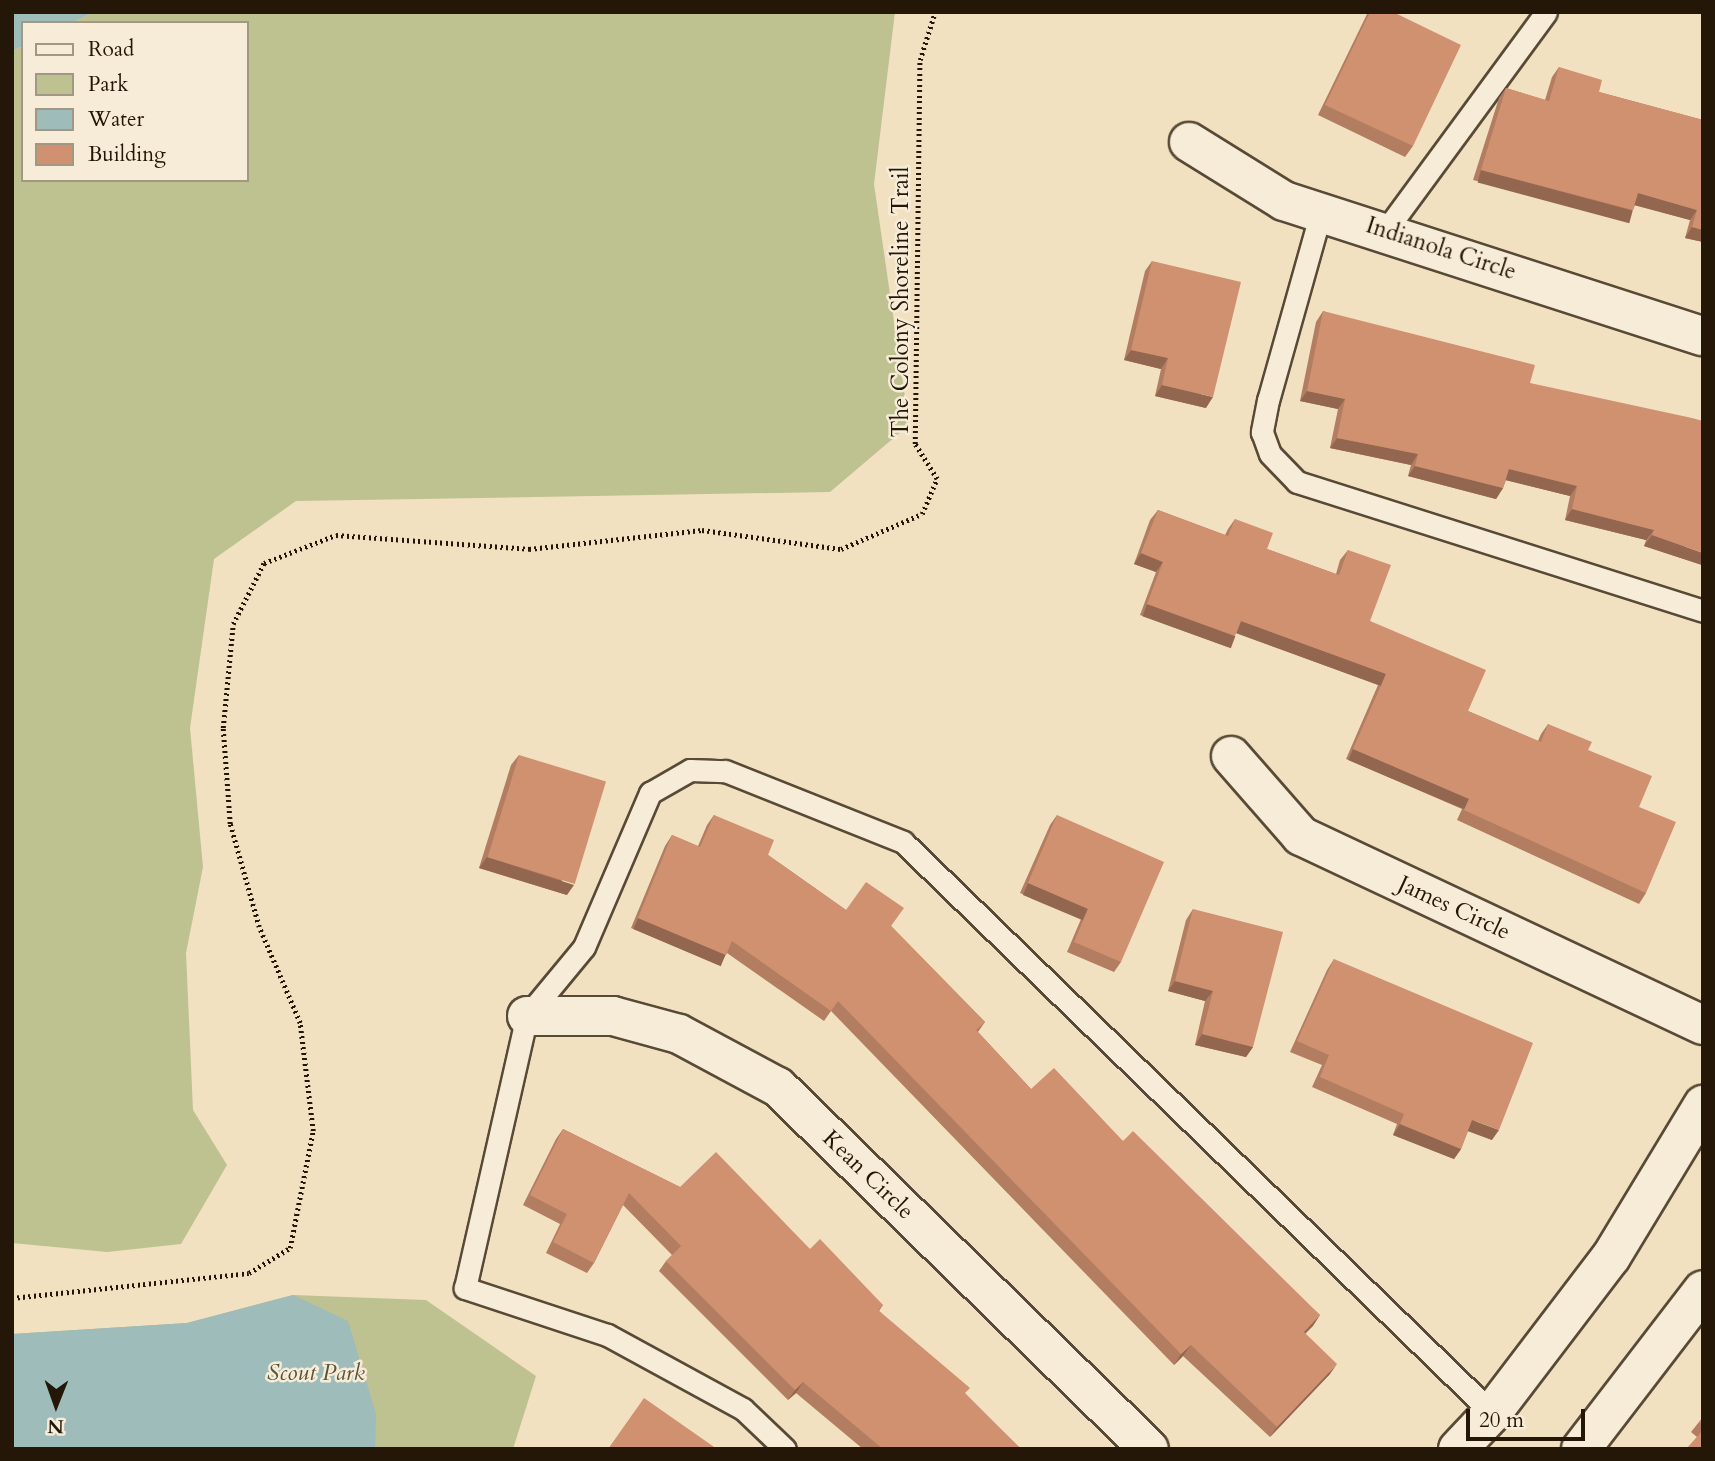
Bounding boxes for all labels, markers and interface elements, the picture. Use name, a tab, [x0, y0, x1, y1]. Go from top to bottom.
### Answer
legend	[21, 21, 248, 182]
text: Road	[88, 35, 134, 64]
text: Park	[88, 70, 128, 99]
text: Water	[88, 105, 144, 134]
text: Building	[88, 140, 166, 169]
street label: The Colony Shoreline Trail	[887, 167, 915, 437]
street label: Indianola Circle	[1362, 212, 1520, 286]
street label: James Circle	[1393, 870, 1515, 946]
street label: Kean Circle	[817, 1125, 919, 1225]
park label: Scout Park	[267, 1359, 365, 1387]
north arrow	[21, 1370, 91, 1440]
scale bar	[1470, 1394, 1589, 1438]
text: 20 m	[1479, 1406, 1524, 1435]
text: N	[47, 1413, 64, 1439]

